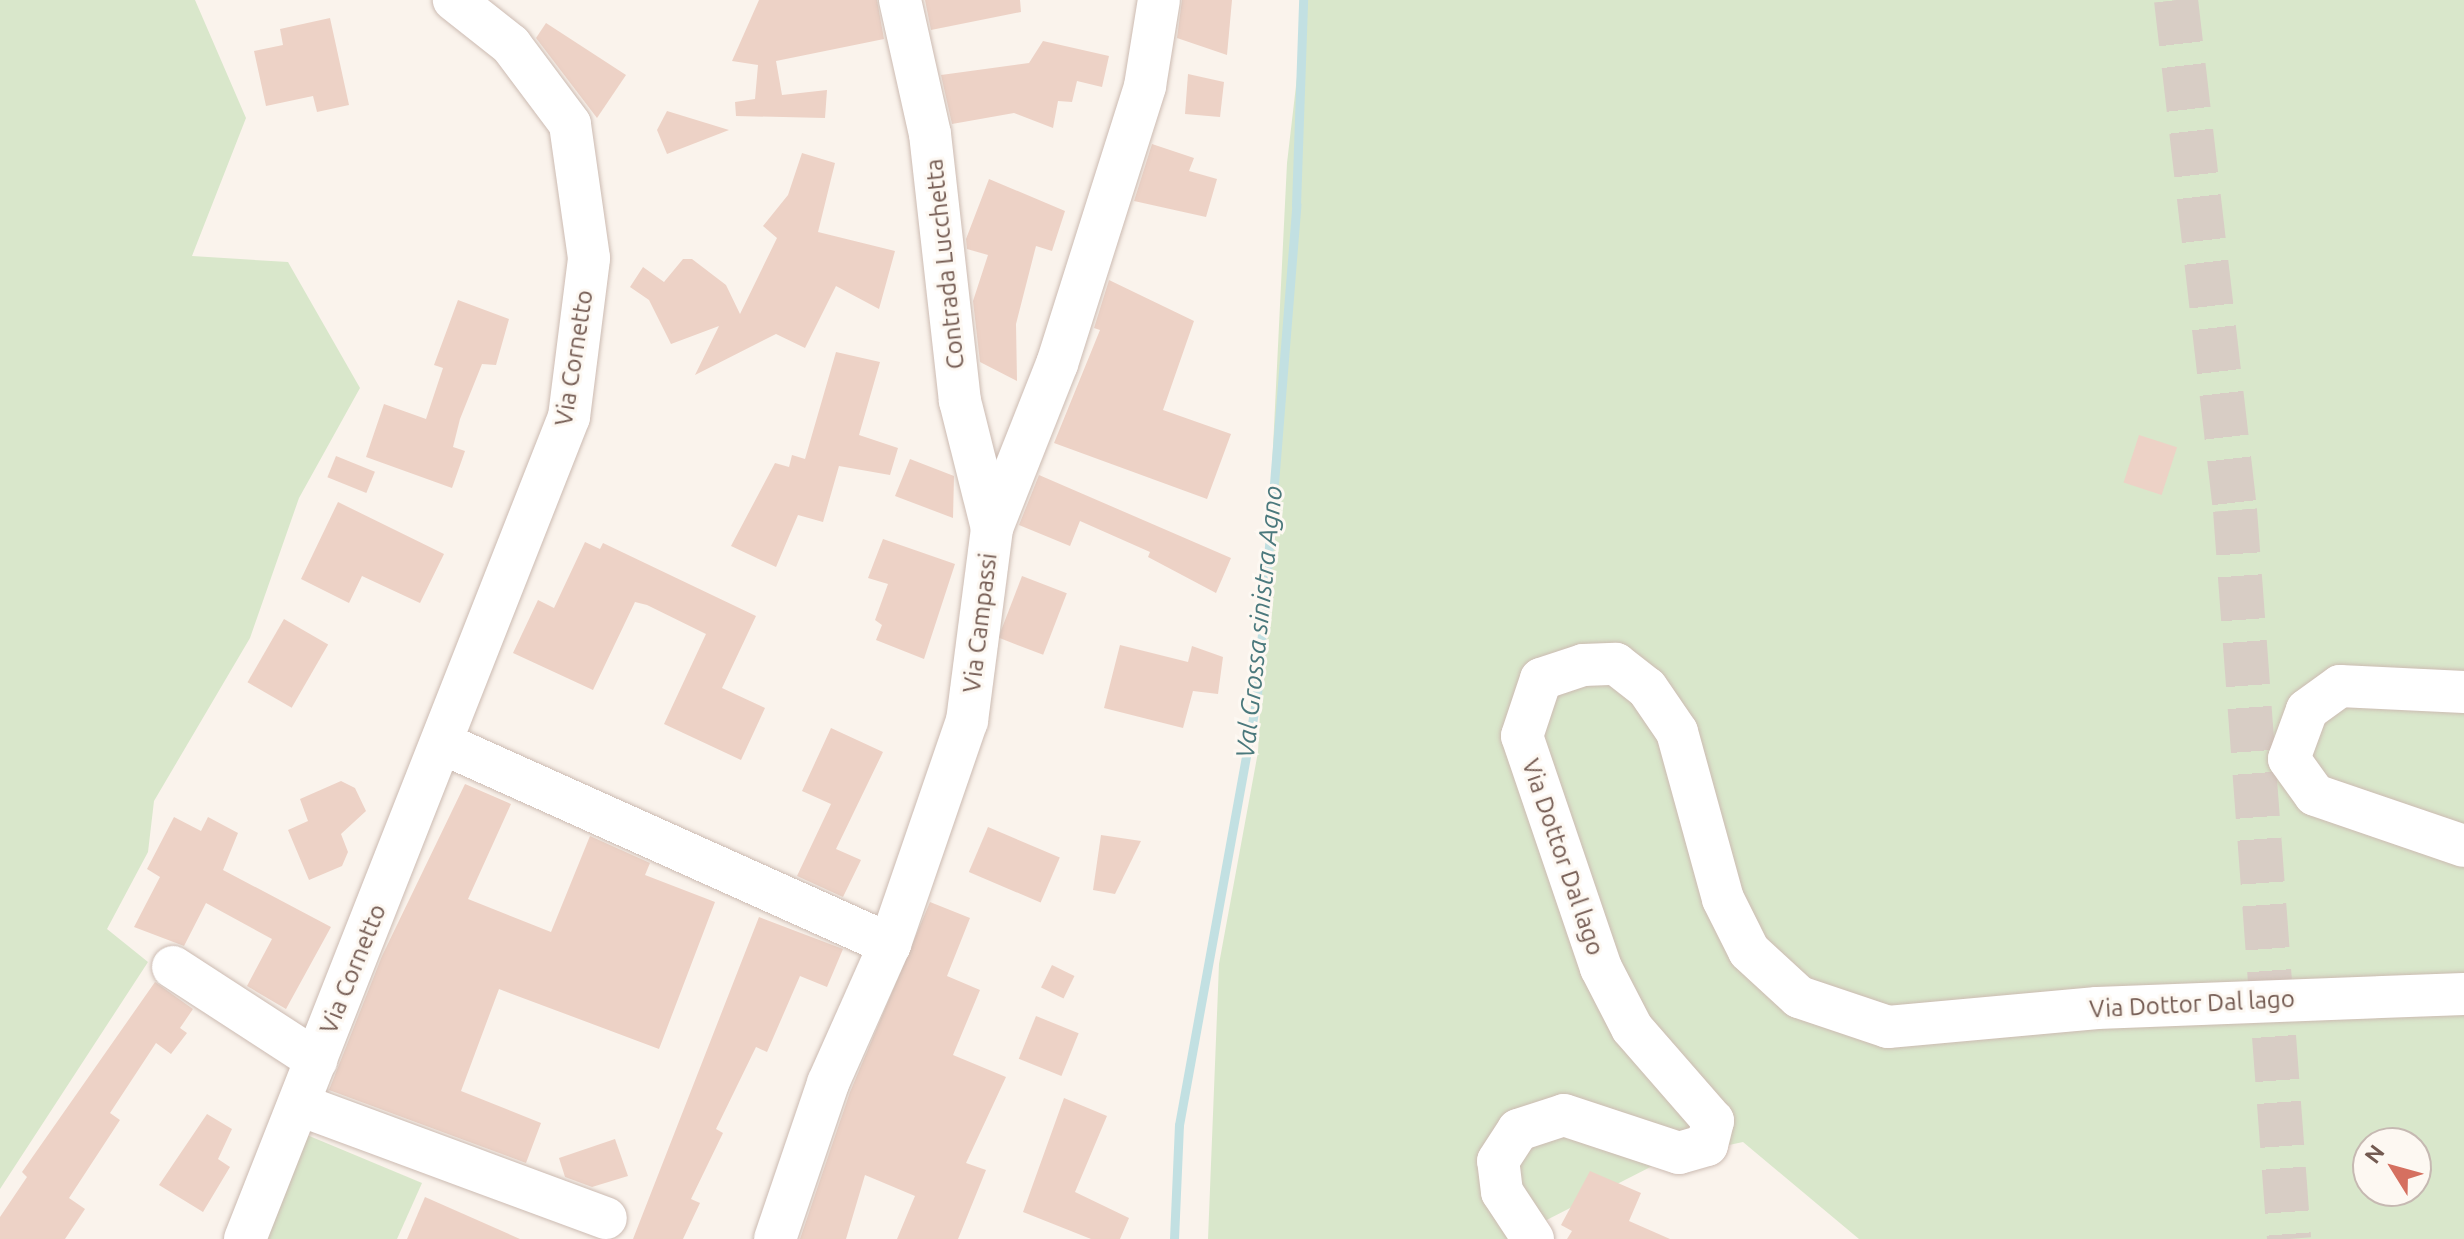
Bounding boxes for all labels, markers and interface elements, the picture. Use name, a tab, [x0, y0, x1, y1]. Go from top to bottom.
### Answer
street label: Contrada Lucchetta	[920, 157, 970, 371]
street label: Via Cornetto	[549, 288, 599, 428]
water label: Val Grossa sinistra Agno	[1229, 484, 1289, 760]
street label: Via Campassi	[957, 552, 1003, 694]
street label: Via Dottor Dal lago	[1516, 755, 1610, 959]
street label: Via Cornetto	[314, 900, 392, 1038]
street label: Via Dottor Dal lago	[2089, 984, 2295, 1024]
north arrow	[2352, 1127, 2432, 1207]
text: N	[2359, 1139, 2389, 1168]

